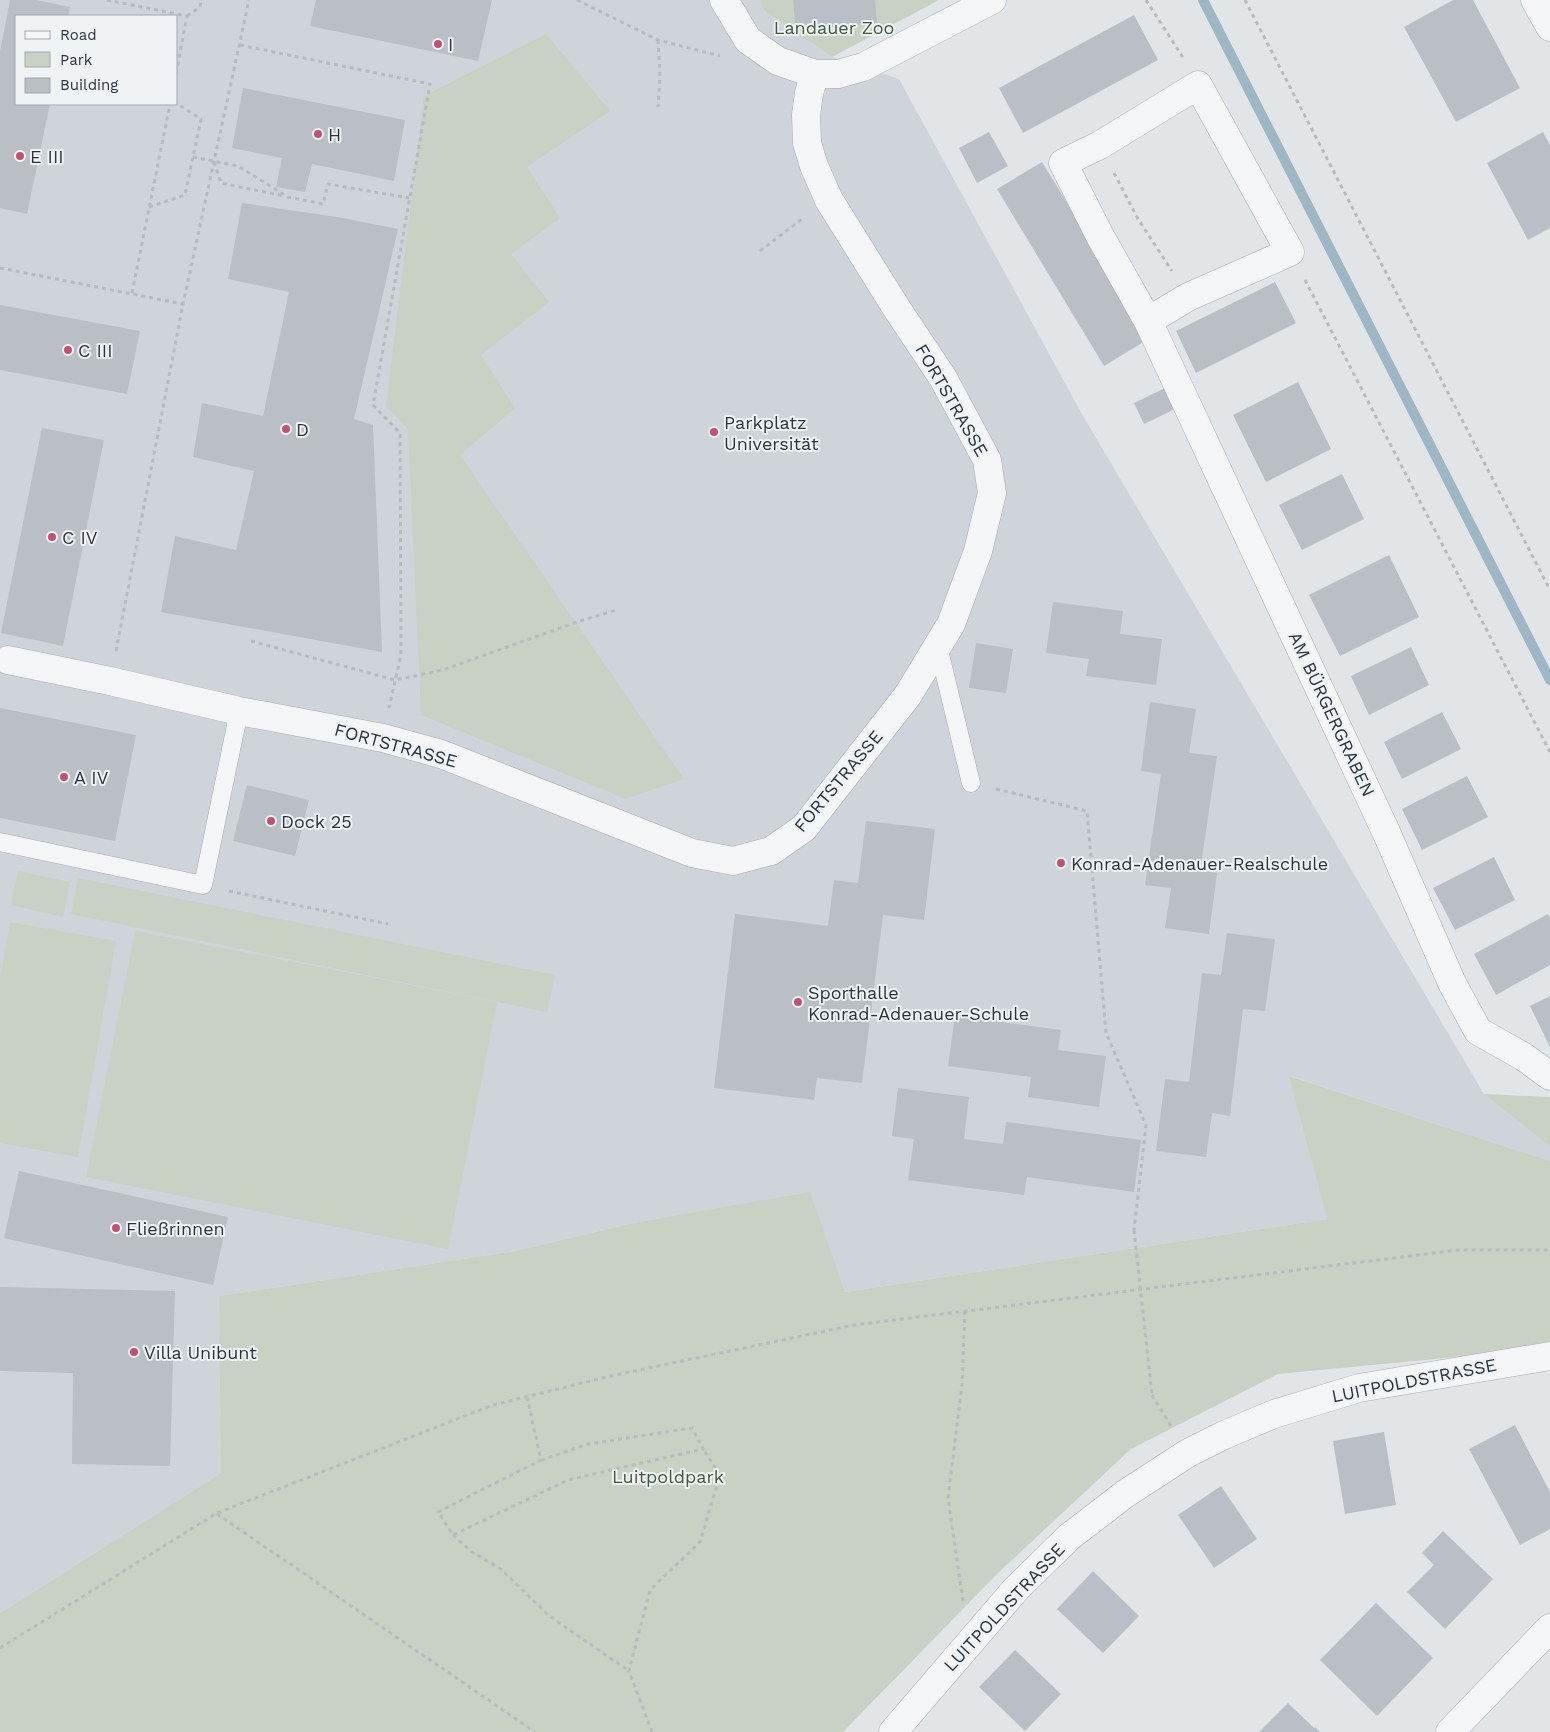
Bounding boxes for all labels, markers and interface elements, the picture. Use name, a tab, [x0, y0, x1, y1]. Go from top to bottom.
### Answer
legend	[15, 15, 178, 105]
park label: Landauer Zoo	[774, 17, 894, 38]
text: Road	[60, 26, 97, 44]
place label: I	[448, 34, 453, 55]
marker: I	[432, 38, 444, 50]
text: Park	[60, 51, 93, 69]
text: Building	[60, 76, 118, 94]
place label: H	[328, 124, 341, 145]
marker: H	[312, 128, 324, 140]
place label: E III	[30, 146, 64, 167]
marker: E III	[14, 150, 26, 162]
place label: C III	[78, 340, 112, 361]
street label: FORTSTRASSE	[911, 340, 993, 460]
marker: C III	[62, 344, 74, 356]
place label: Parkplatz Universität	[724, 412, 819, 454]
place label: D	[296, 419, 309, 440]
marker: D	[280, 423, 292, 435]
marker: Parkplatz Universität	[708, 426, 720, 438]
place label: C IV	[62, 527, 98, 548]
marker: C IV	[46, 531, 58, 543]
street label: AM BÜRGERGRABEN	[1285, 628, 1379, 800]
street label: FORTSTRASSE	[332, 719, 460, 771]
street label: FORTSTRASSE	[789, 726, 887, 836]
place label: A IV	[74, 767, 109, 788]
marker: A IV	[58, 771, 70, 783]
place label: Dock 25	[281, 811, 352, 832]
marker: Dock 25	[265, 815, 277, 827]
place label: Konrad-Adenauer-Realschule	[1071, 853, 1328, 874]
marker: Konrad-Adenauer-Realschule	[1055, 857, 1067, 869]
place label: Sporthalle Konrad-Adenauer-Schule	[808, 982, 1029, 1024]
marker: Sporthalle Konrad-Adenauer-Schule	[792, 996, 804, 1008]
place label: Fließrinnen	[126, 1218, 225, 1239]
marker: Fließrinnen	[110, 1222, 122, 1234]
place label: Villa Unibunt	[144, 1342, 257, 1363]
marker: Villa Unibunt	[128, 1346, 140, 1358]
street label: LUITPOLDSTRASSE	[1330, 1354, 1498, 1406]
park label: Luitpoldpark	[612, 1466, 724, 1487]
street label: LUITPOLDSTRASSE	[939, 1538, 1069, 1676]

